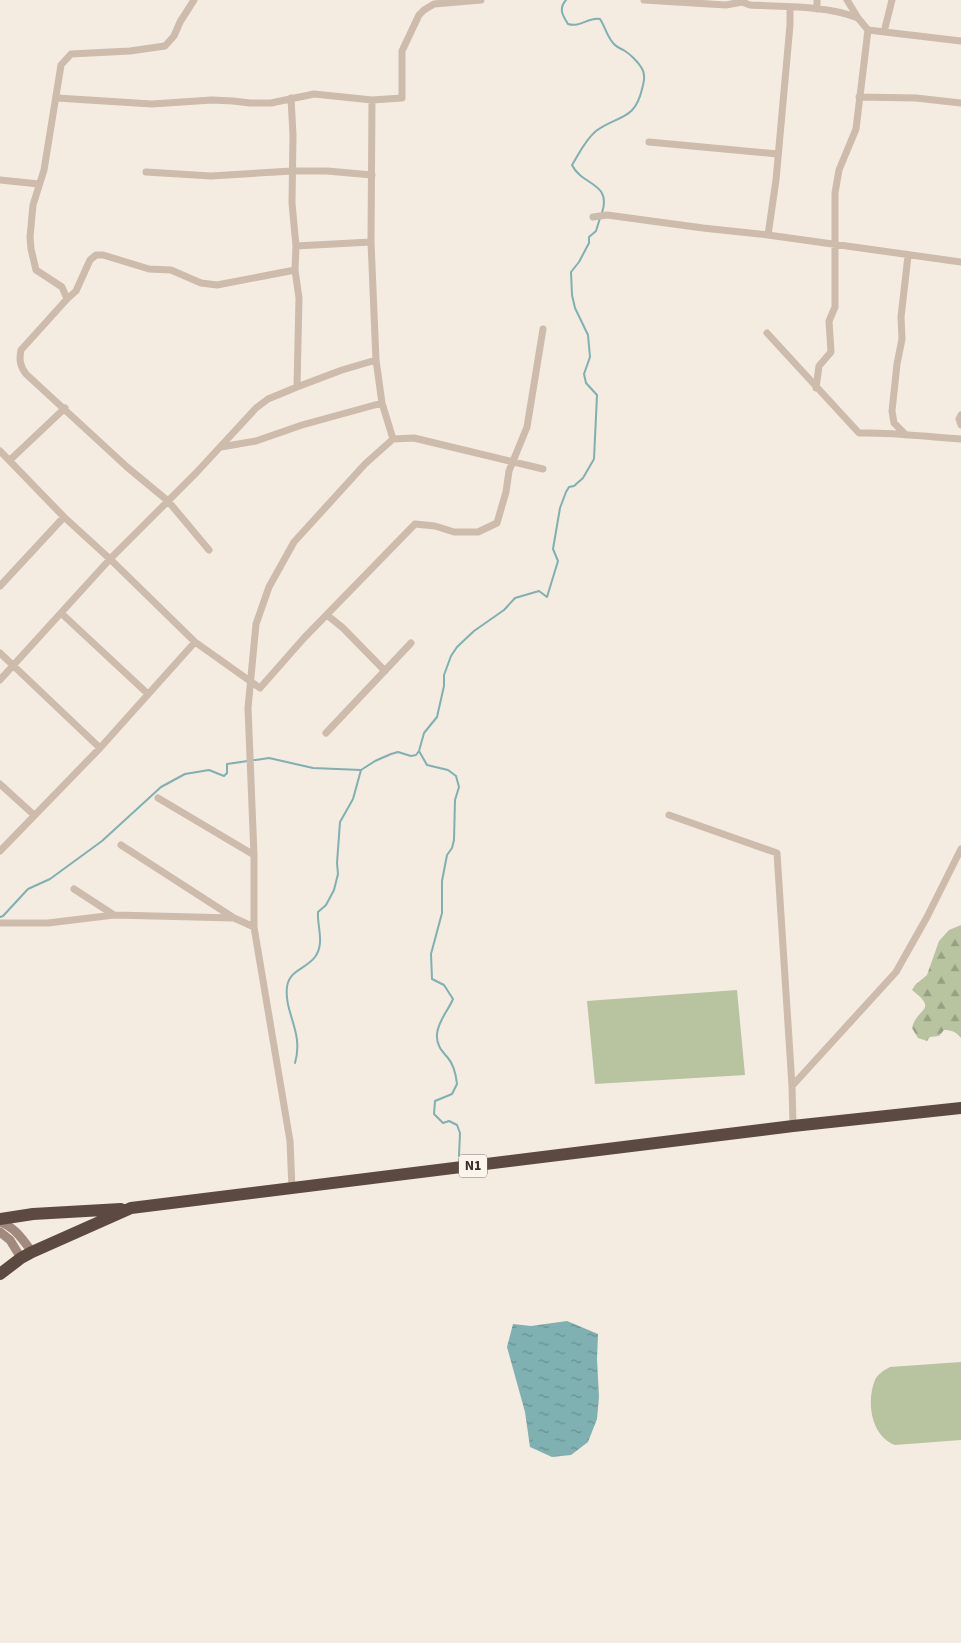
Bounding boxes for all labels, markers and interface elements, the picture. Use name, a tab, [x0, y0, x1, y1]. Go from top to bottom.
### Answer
road number: N1	[459, 1154, 487, 1178]

